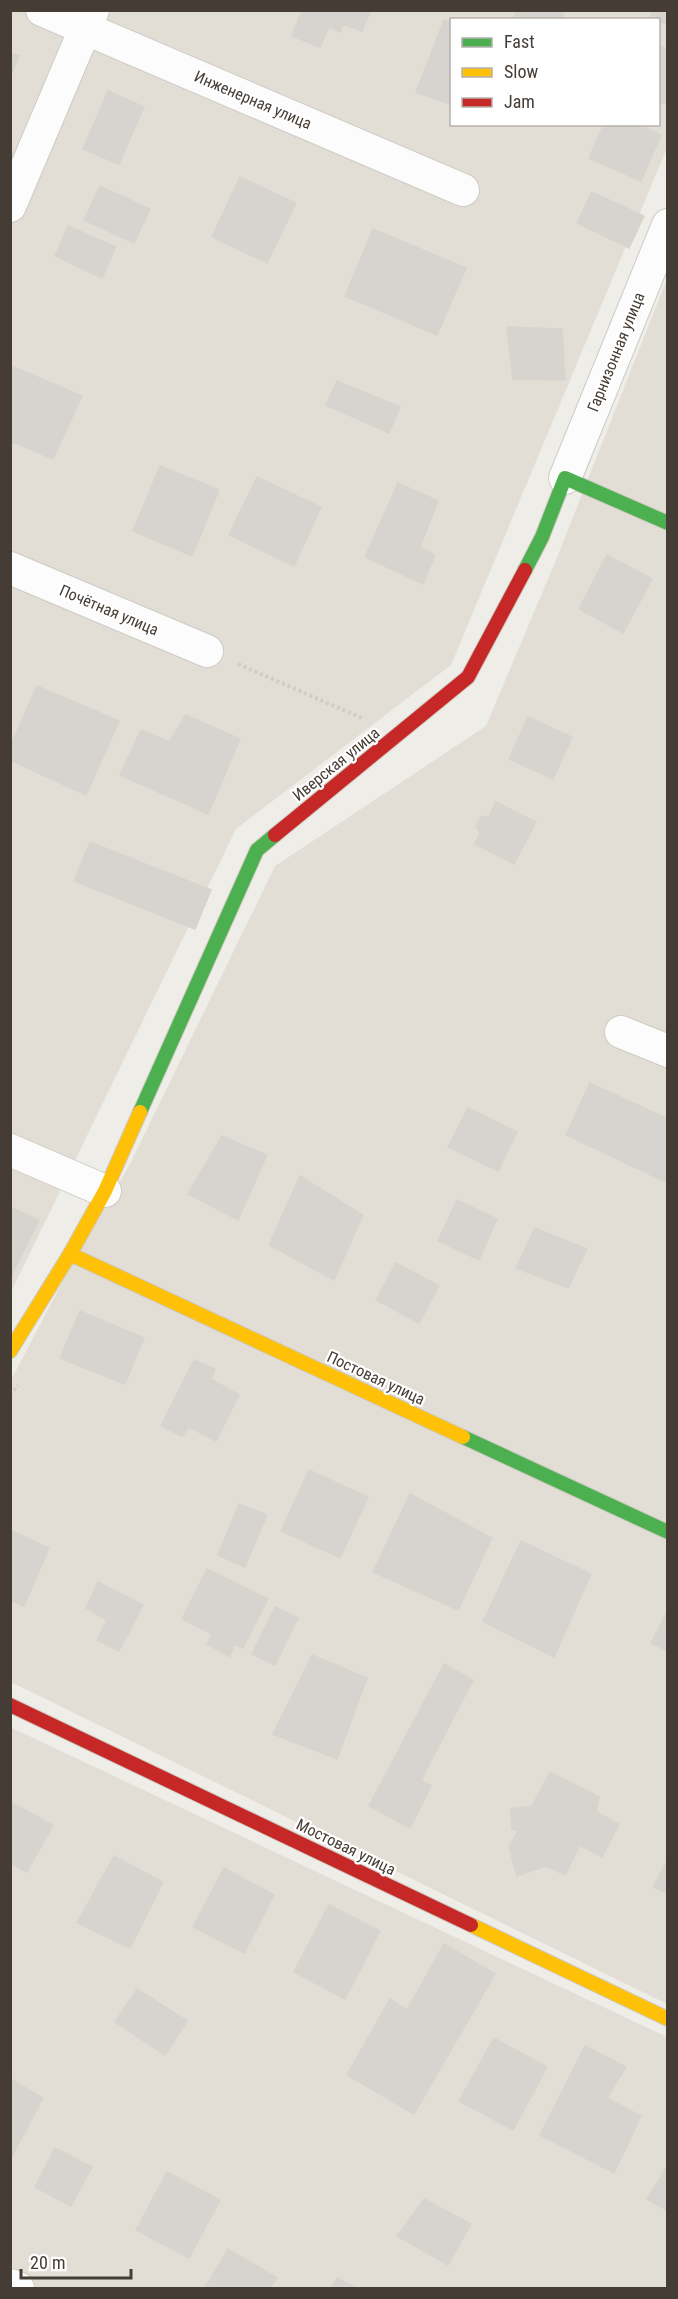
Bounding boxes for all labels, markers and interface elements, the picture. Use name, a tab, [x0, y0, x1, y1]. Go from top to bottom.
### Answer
legend	[450, 18, 660, 126]
text: Fast	[504, 31, 535, 52]
text: Slow	[504, 61, 539, 82]
street label: Инженерная улица	[192, 67, 314, 133]
text: Jam	[504, 91, 535, 112]
street label: Гарнизонная улица	[583, 289, 649, 415]
street label: Почётная улица	[57, 581, 161, 639]
street label: Иверская улица	[289, 723, 383, 805]
street label: Постовая улица	[324, 1347, 428, 1409]
street label: Мостовая улица	[293, 1815, 399, 1879]
scale bar	[21, 2242, 130, 2280]
text: 20 m	[30, 2252, 65, 2273]

